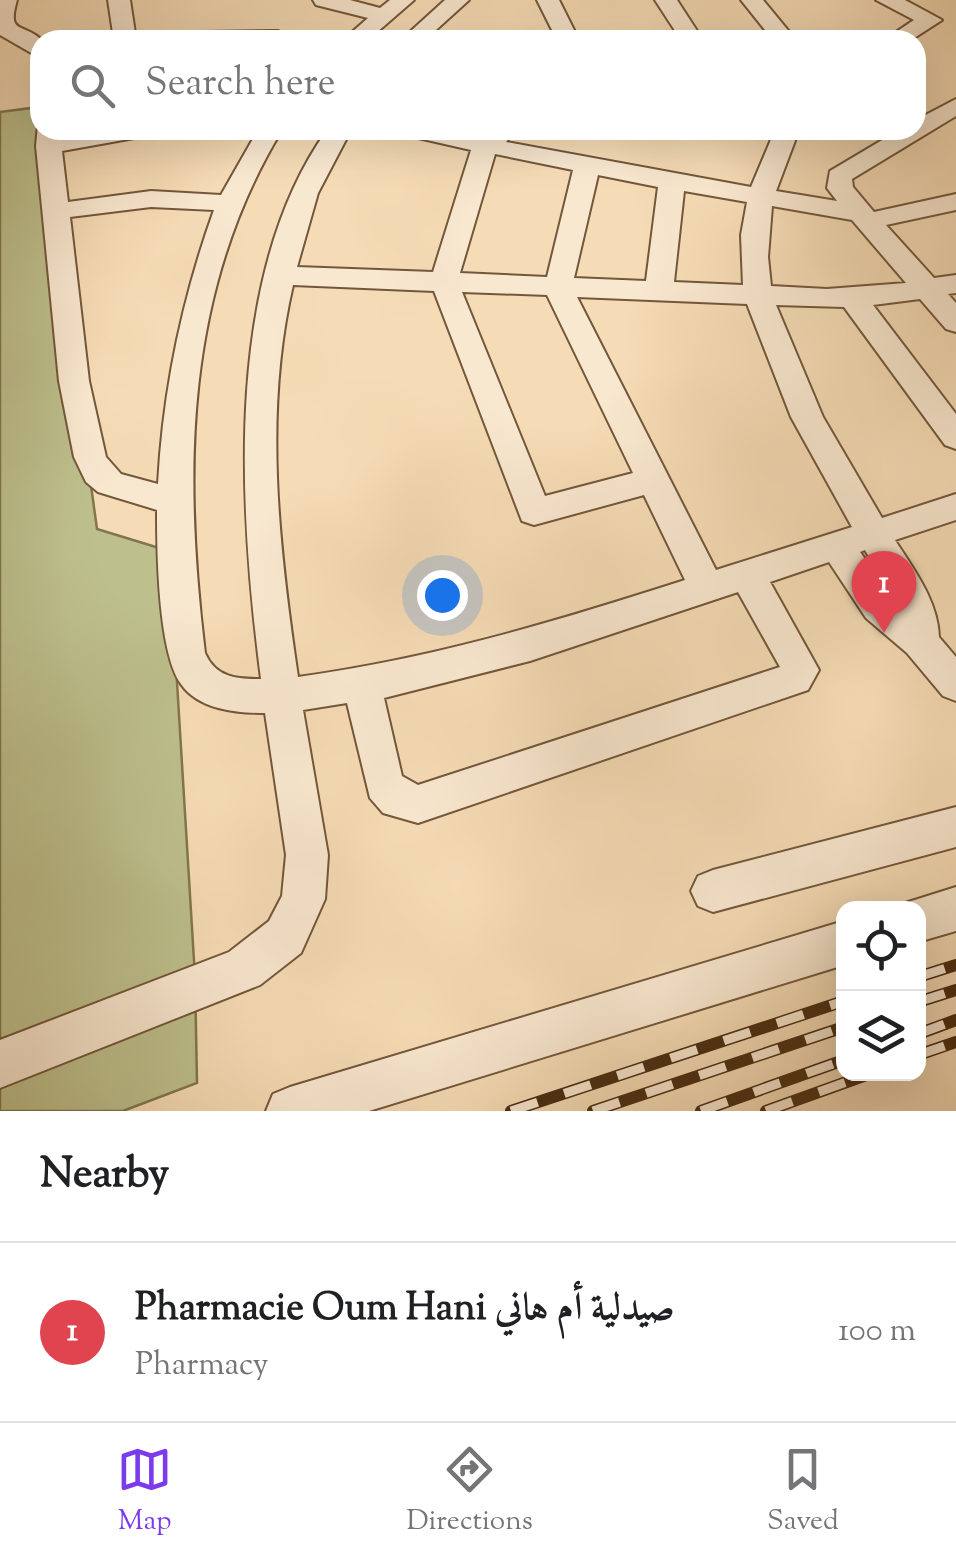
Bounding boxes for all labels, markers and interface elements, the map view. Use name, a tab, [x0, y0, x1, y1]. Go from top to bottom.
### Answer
search box	[30, 30, 926, 140]
icon: search	[65, 58, 120, 113]
text: Search here	[145, 58, 336, 112]
pin: 1	[852, 550, 916, 633]
your location	[417, 570, 468, 621]
map controls	[836, 901, 926, 1081]
button: locate	[836, 901, 926, 991]
button: layers	[836, 991, 926, 1081]
text: Nearby	[40, 1146, 169, 1206]
text: Pharmacie Oum Hani صيدلية أم هاني	[135, 1283, 675, 1337]
text: 1	[67, 1309, 78, 1355]
text: 100 m	[838, 1309, 916, 1355]
text: Pharmacy	[135, 1343, 268, 1389]
tab: Map	[117, 1442, 172, 1542]
tab: Directions	[406, 1442, 533, 1542]
tab: Saved	[767, 1442, 839, 1542]

